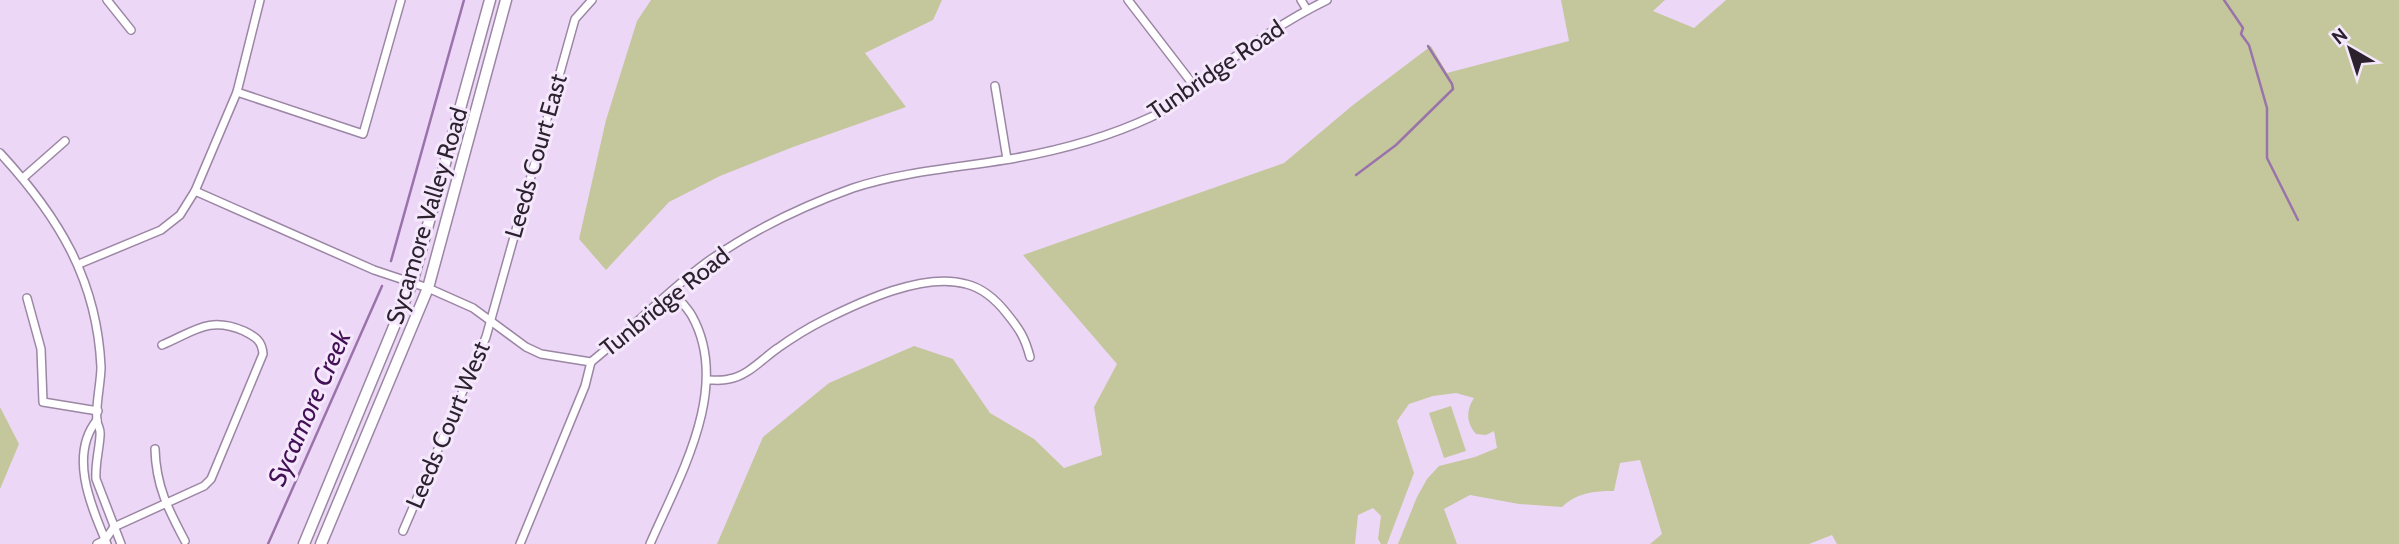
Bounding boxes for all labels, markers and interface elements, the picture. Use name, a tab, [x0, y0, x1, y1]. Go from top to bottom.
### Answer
street label: Tunbridge Road	[1142, 13, 1289, 126]
north arrow	[2315, 14, 2385, 84]
text: N	[2327, 23, 2352, 49]
street label: Leeds Court East	[498, 71, 573, 241]
street label: Sycamore Valley Road	[380, 104, 473, 328]
street label: Tunbridge Road	[594, 241, 735, 363]
water label: Sycamore Creek	[260, 324, 358, 491]
street label: Leeds Court West	[399, 337, 496, 513]

